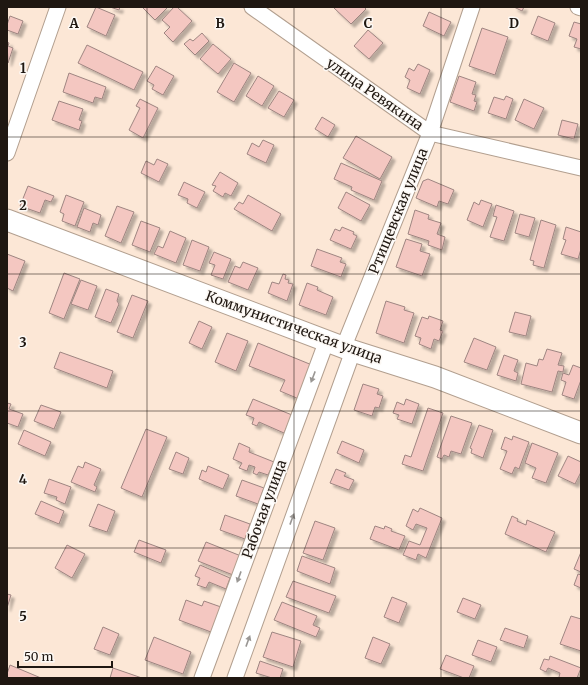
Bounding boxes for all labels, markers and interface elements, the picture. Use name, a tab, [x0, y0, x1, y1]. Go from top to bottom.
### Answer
text: A	[68, 15, 79, 32]
text: B	[215, 15, 225, 32]
text: C	[364, 15, 373, 32]
text: D	[509, 15, 519, 32]
street label: улица Ревякина	[323, 54, 427, 134]
text: 1	[20, 60, 26, 77]
street label: Ртищевская улица	[364, 145, 432, 277]
text: 2	[19, 197, 27, 214]
street label: Коммунистическая улица	[203, 287, 385, 368]
text: 3	[19, 334, 27, 351]
one-way arrow	[309, 371, 315, 383]
street label: Рабочая улица	[238, 457, 290, 561]
text: 4	[19, 471, 28, 488]
one-way arrow	[290, 513, 296, 525]
one-way arrow	[235, 572, 241, 584]
text: 5	[19, 608, 27, 625]
one-way arrow	[246, 635, 252, 647]
scale bar	[18, 643, 112, 669]
text: 50 m	[24, 649, 53, 664]

